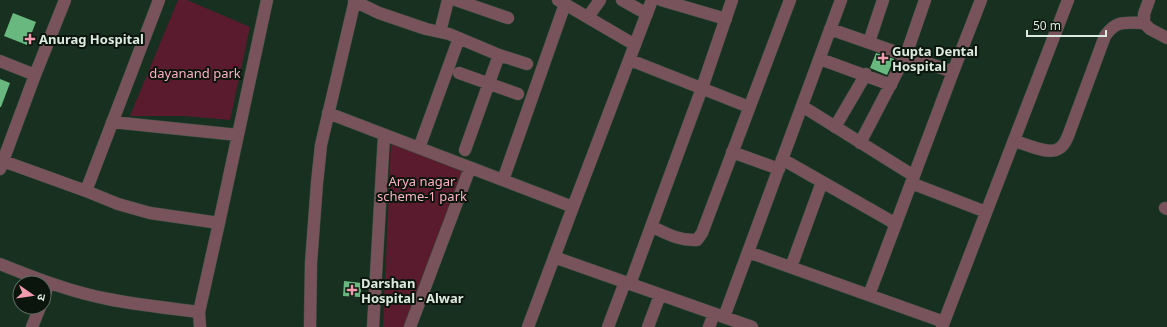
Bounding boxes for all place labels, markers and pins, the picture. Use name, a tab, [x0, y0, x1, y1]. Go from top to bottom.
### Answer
place label: Anurag Hospital	[39, 30, 144, 48]
marker: Anurag Hospital	[24, 33, 36, 45]
place label: Gupta Dental Hospital	[892, 42, 978, 75]
marker: Gupta Dental Hospital	[877, 52, 889, 64]
place label: Darshan Hospital - Alwar	[361, 274, 464, 307]
marker: Darshan Hospital - Alwar	[346, 284, 358, 296]

